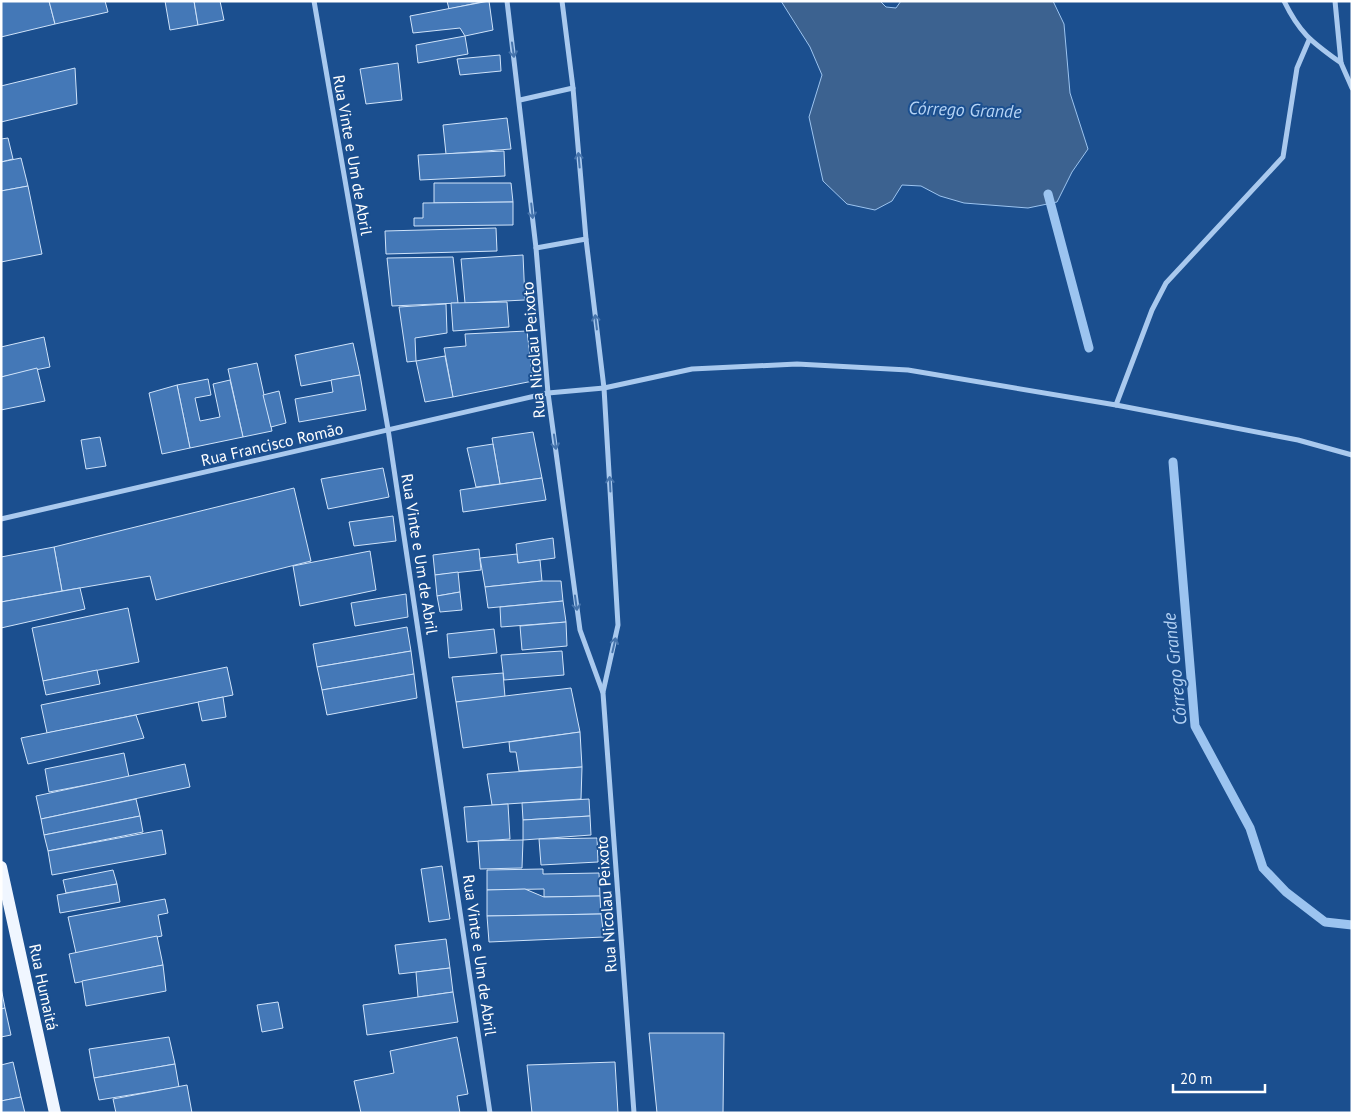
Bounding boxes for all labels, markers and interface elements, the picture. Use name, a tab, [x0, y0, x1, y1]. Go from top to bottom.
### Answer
one-way arrow	[508, 41, 518, 57]
street label: Rua Vinte e Um de Abril	[329, 73, 377, 237]
water label: Córrego Grande	[908, 96, 1023, 123]
one-way arrow	[574, 153, 584, 169]
one-way arrow	[527, 203, 537, 219]
street label: Rua Nicolau Peixoto	[517, 281, 549, 419]
one-way arrow	[591, 314, 601, 330]
street label: Rua Francisco Romão	[199, 418, 345, 470]
one-way arrow	[550, 434, 560, 450]
street label: Rua Vinte e Um de Abril	[397, 472, 443, 636]
one-way arrow	[605, 476, 614, 492]
one-way arrow	[571, 595, 581, 611]
water label: Córrego Grande	[1157, 611, 1192, 726]
one-way arrow	[610, 638, 619, 654]
street label: Rua Nicolau Peixoto	[591, 835, 621, 973]
street label: Rua Vinte e Um de Abril	[459, 873, 501, 1037]
street label: Rua Humaitá	[25, 942, 63, 1032]
scale bar	[1173, 1062, 1266, 1094]
text: 20 m	[1180, 1069, 1213, 1088]

